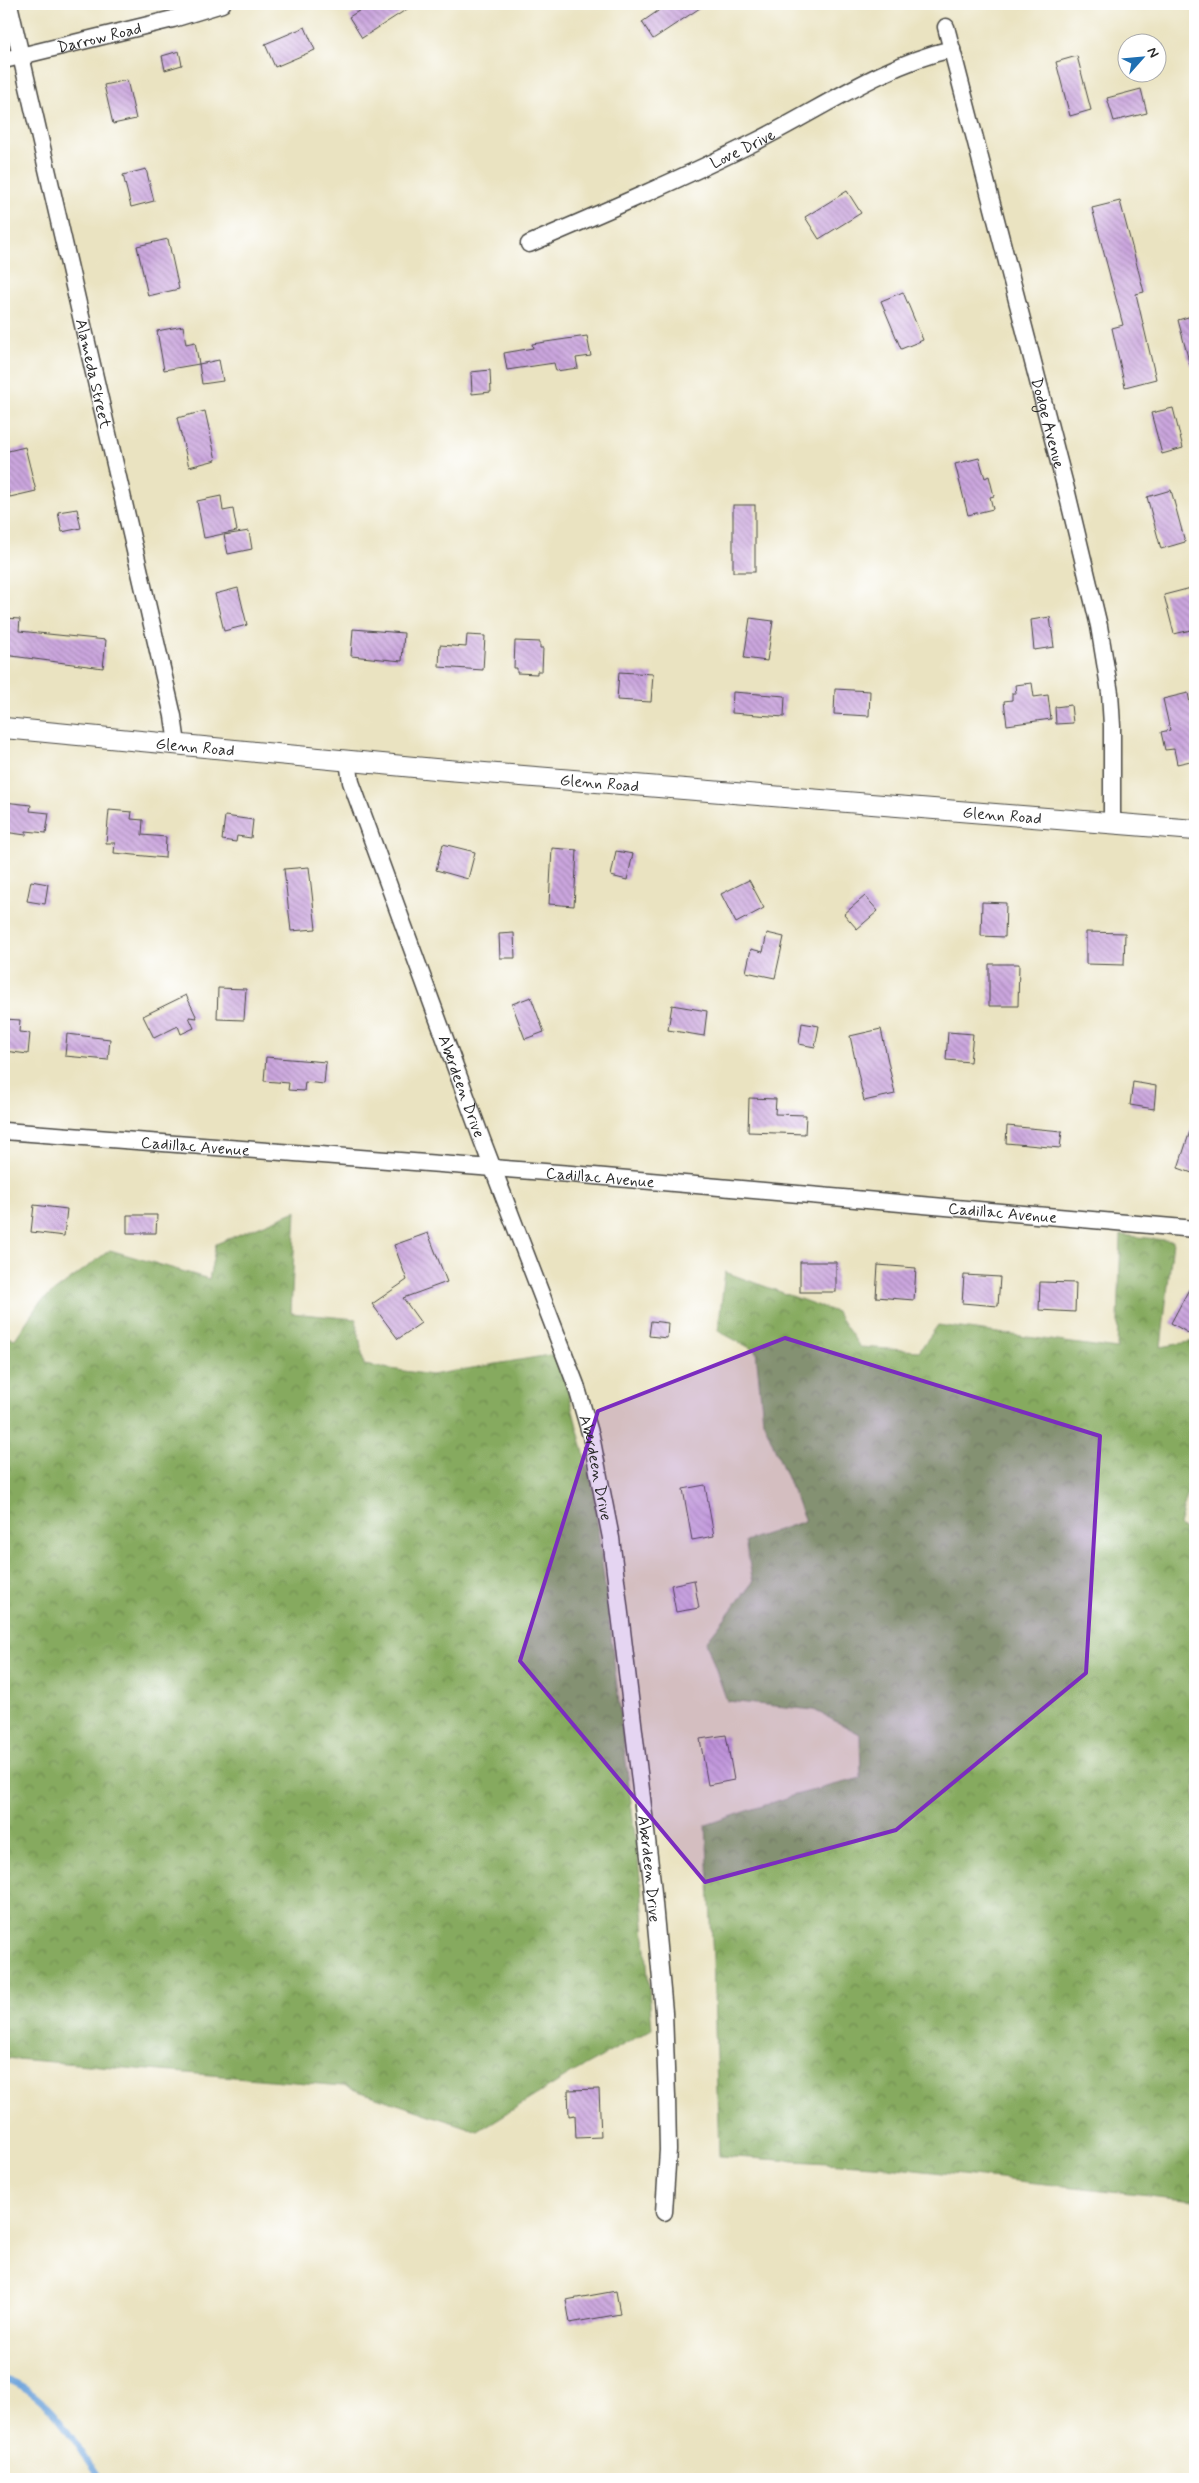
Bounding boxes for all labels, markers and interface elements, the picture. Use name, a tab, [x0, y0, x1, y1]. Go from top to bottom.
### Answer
street label: Darrow Road	[55, 18, 144, 59]
north arrow	[1116, 32, 1166, 82]
text: N	[1143, 44, 1163, 61]
street label: Love Drive	[707, 124, 780, 174]
street label: Alameda Street	[70, 317, 116, 431]
street label: Dodge Avenue	[1025, 375, 1069, 471]
street label: Glenn Road	[155, 733, 235, 762]
street label: Glenn Road	[559, 770, 640, 797]
street label: Glenn Road	[962, 802, 1042, 830]
street label: Aberdeen Drive	[433, 1032, 489, 1141]
street label: Cadillac Avenue	[140, 1132, 251, 1162]
street label: Cadillac Avenue	[545, 1163, 656, 1193]
street label: Cadillac Avenue	[947, 1198, 1058, 1229]
street label: Aberdeen Drive	[573, 1413, 616, 1523]
street label: Aberdeen Drive	[632, 1814, 665, 1923]

